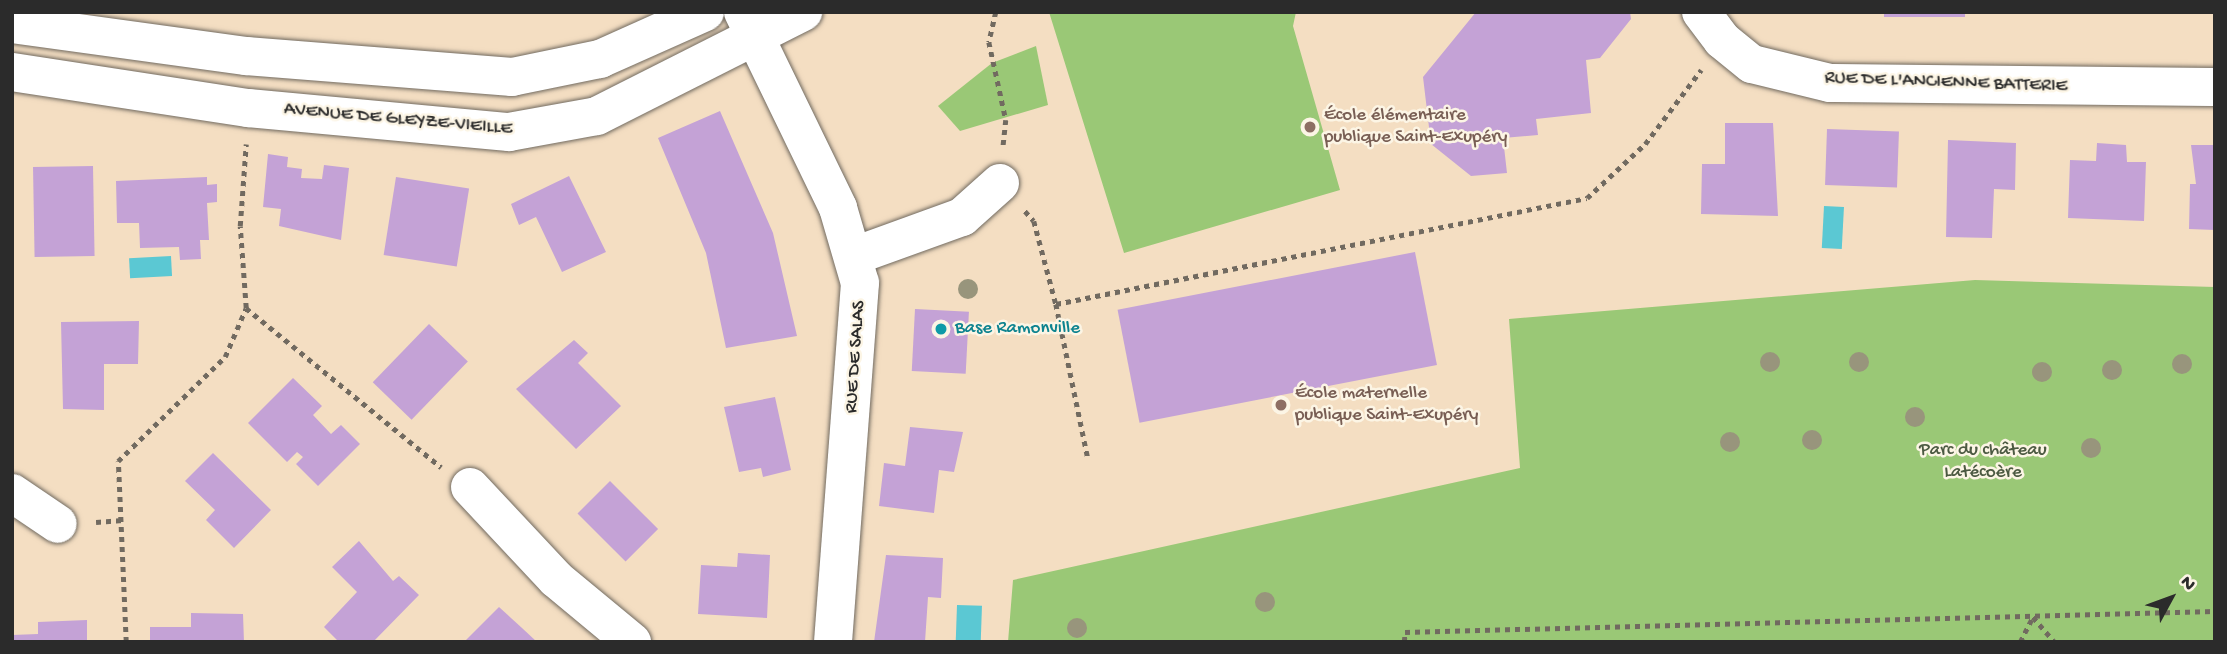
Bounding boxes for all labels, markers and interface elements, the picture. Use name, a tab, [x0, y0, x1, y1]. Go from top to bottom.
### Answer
street label: RUE DE L'ANCIENNE BATTERIE	[1824, 67, 2068, 99]
street label: AVENUE DE GLEYZE-VIEILLE	[283, 99, 513, 141]
place label: École élémentaire publique Saint-Exupéry	[1324, 105, 1507, 149]
marker: École élémentaire publique Saint-Exupéry	[1302, 119, 1318, 135]
street label: RUE DE SALAS	[841, 300, 871, 414]
place label: Base Ramonville	[955, 318, 1080, 340]
marker: Base Ramonville	[933, 321, 949, 337]
place label: École maternelle publique Saint-Exupéry	[1295, 383, 1478, 427]
marker: École maternelle publique Saint-Exupéry	[1273, 397, 1289, 413]
park label: Parc du château Latécoère	[1919, 440, 2047, 484]
north arrow	[2136, 563, 2206, 633]
text: N	[2174, 572, 2200, 596]

